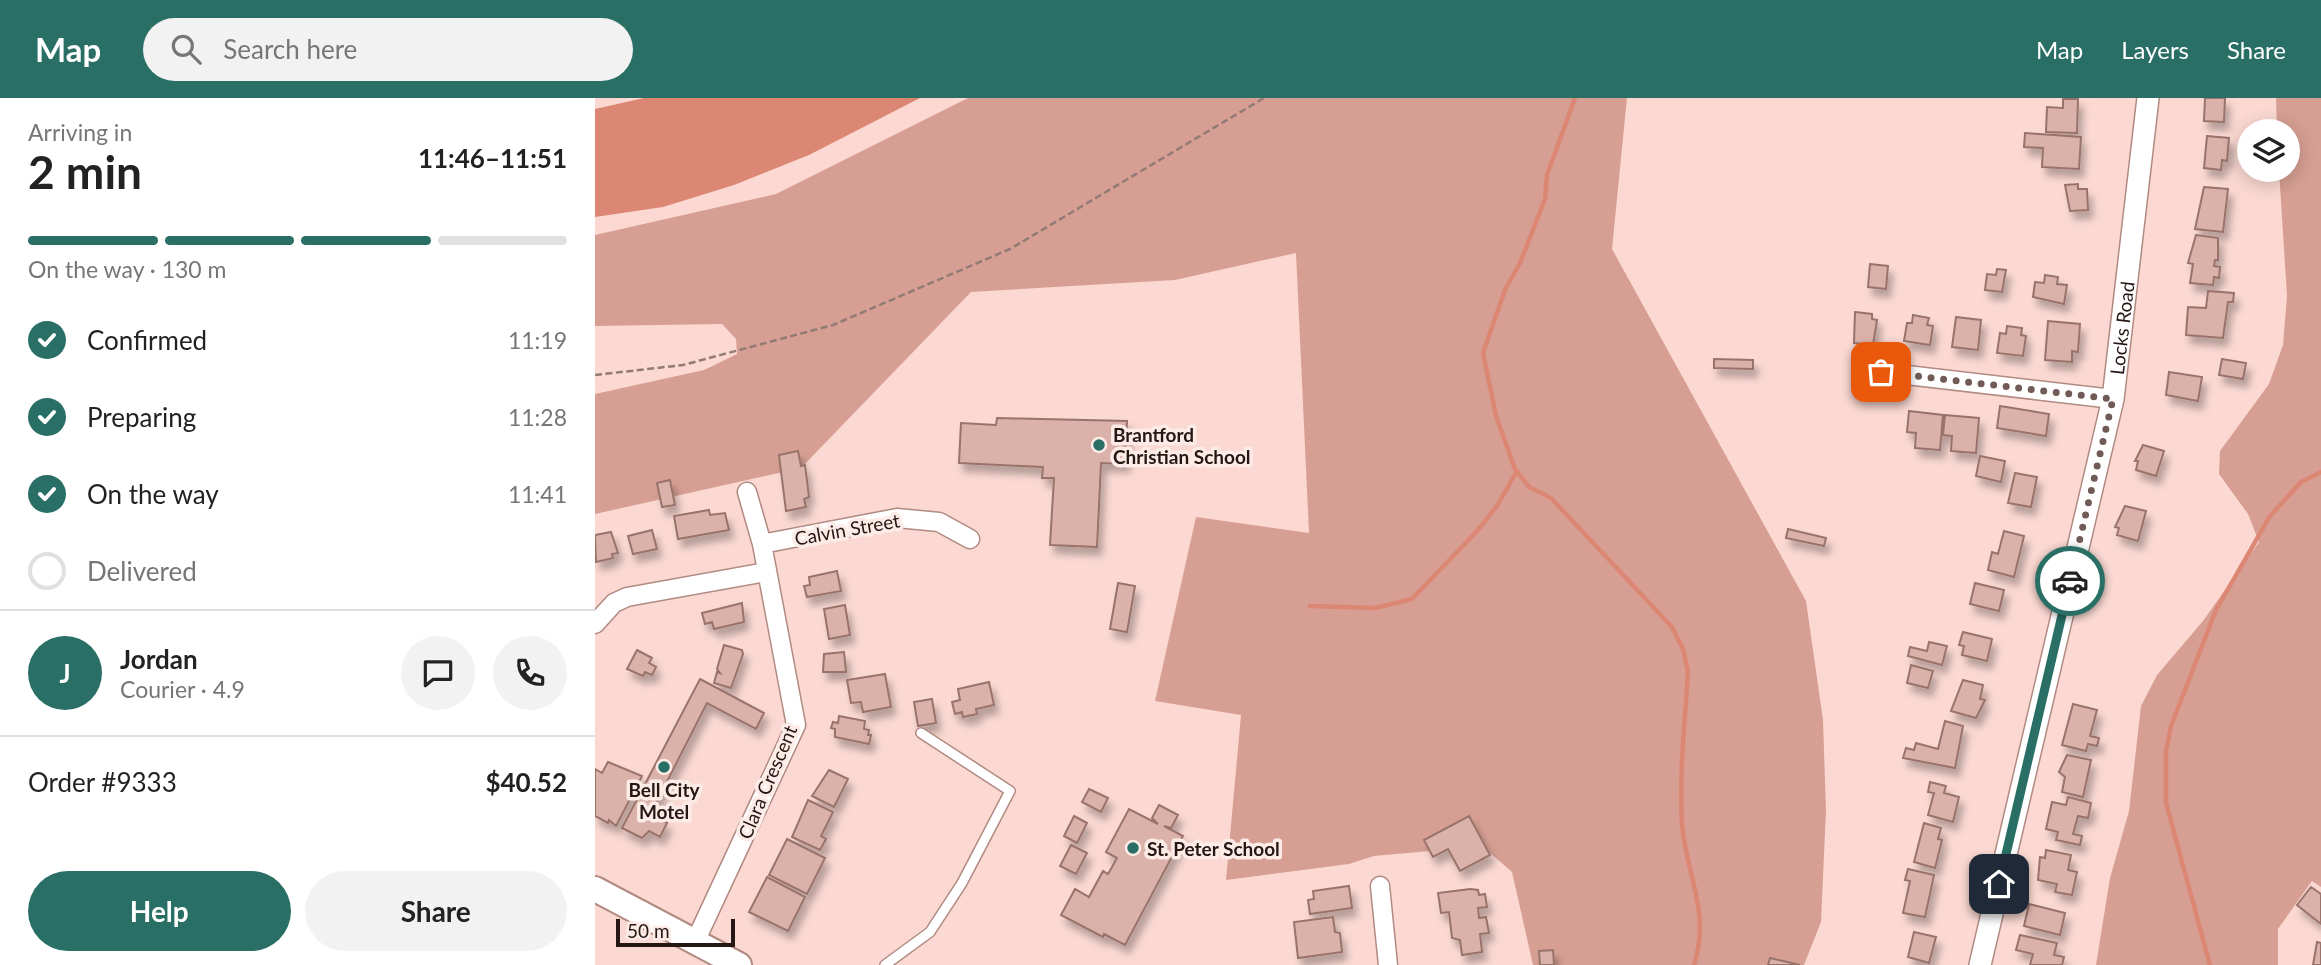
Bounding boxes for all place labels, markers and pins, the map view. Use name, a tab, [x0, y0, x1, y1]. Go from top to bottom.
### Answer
pin	[1851, 342, 1911, 402]
place label: Brantford Christian School	[1113, 423, 1251, 468]
marker: Brantford Christian School	[1091, 437, 1107, 453]
marker: Bell City Motel	[656, 759, 672, 775]
place label: Bell City Motel	[628, 778, 701, 823]
place label: St. Peter School	[1147, 837, 1280, 860]
marker: St. Peter School	[1125, 840, 1141, 856]
pin	[1969, 854, 2029, 914]

